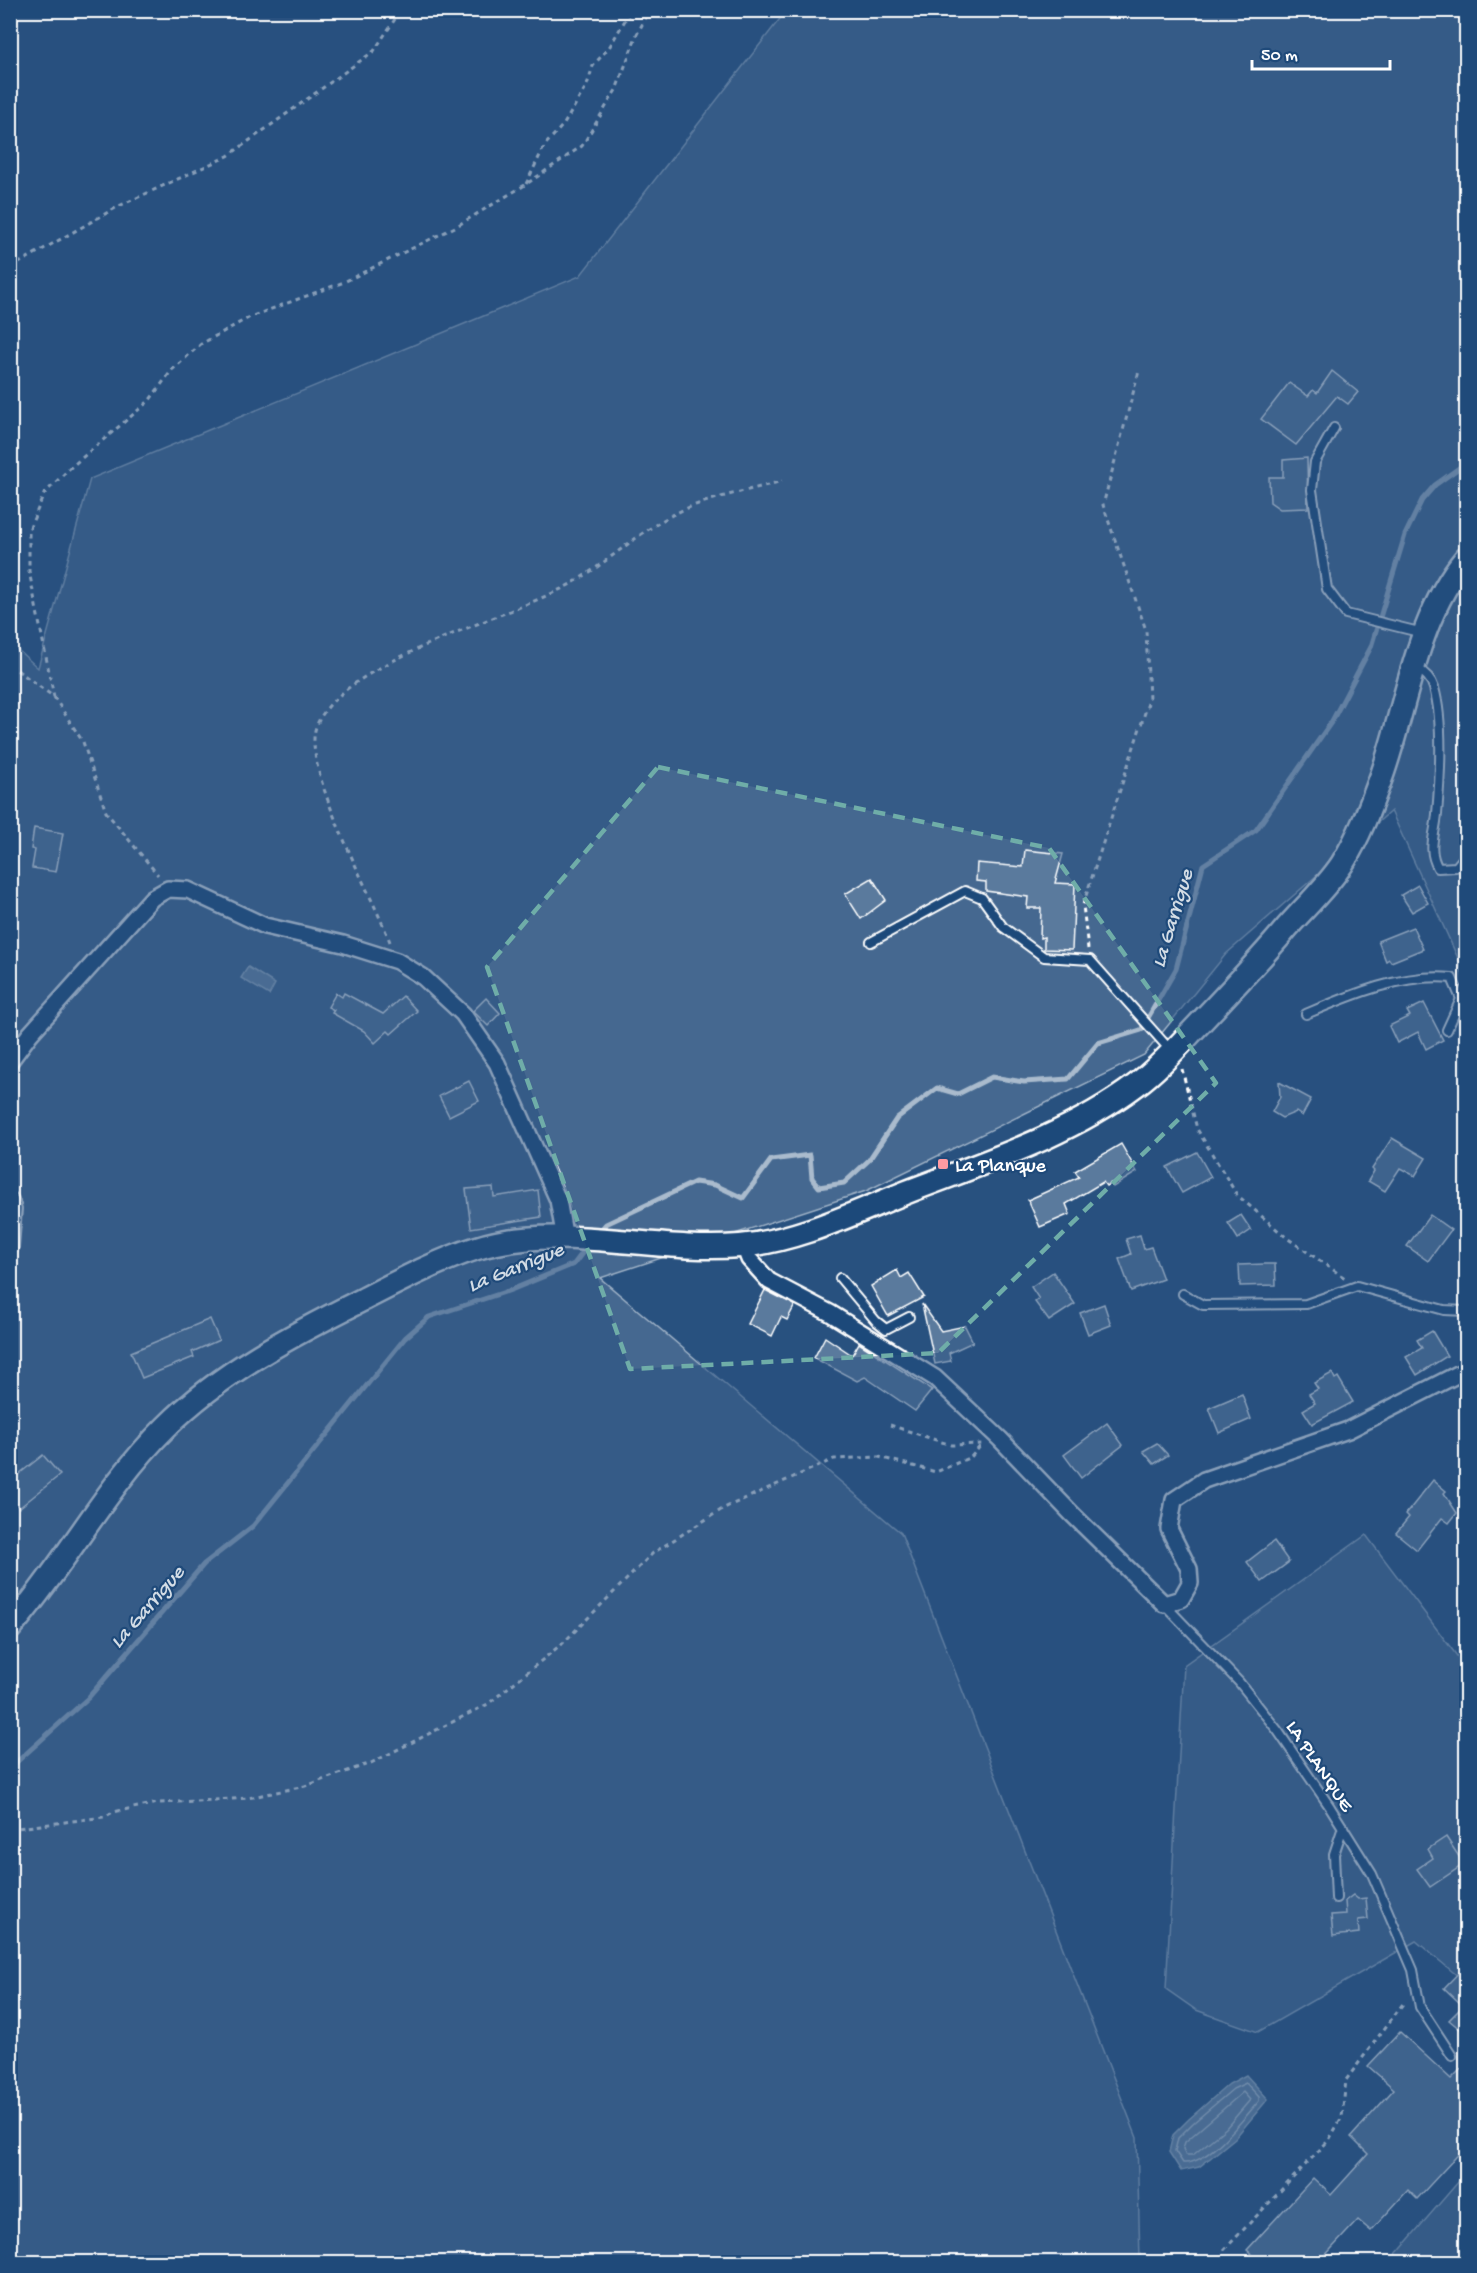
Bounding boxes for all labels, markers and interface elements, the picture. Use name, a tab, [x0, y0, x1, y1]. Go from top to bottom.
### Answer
scale bar	[1252, 33, 1390, 71]
text: 50 m	[1261, 46, 1298, 67]
water label: La Garrigue	[1148, 866, 1201, 971]
place label: La Planque	[955, 1156, 1047, 1179]
marker: La Planque	[936, 1157, 950, 1171]
water label: La Garrigue	[465, 1238, 569, 1300]
water label: La Garrigue	[106, 1561, 192, 1655]
street label: LA PLANQUE	[1279, 1717, 1358, 1818]

